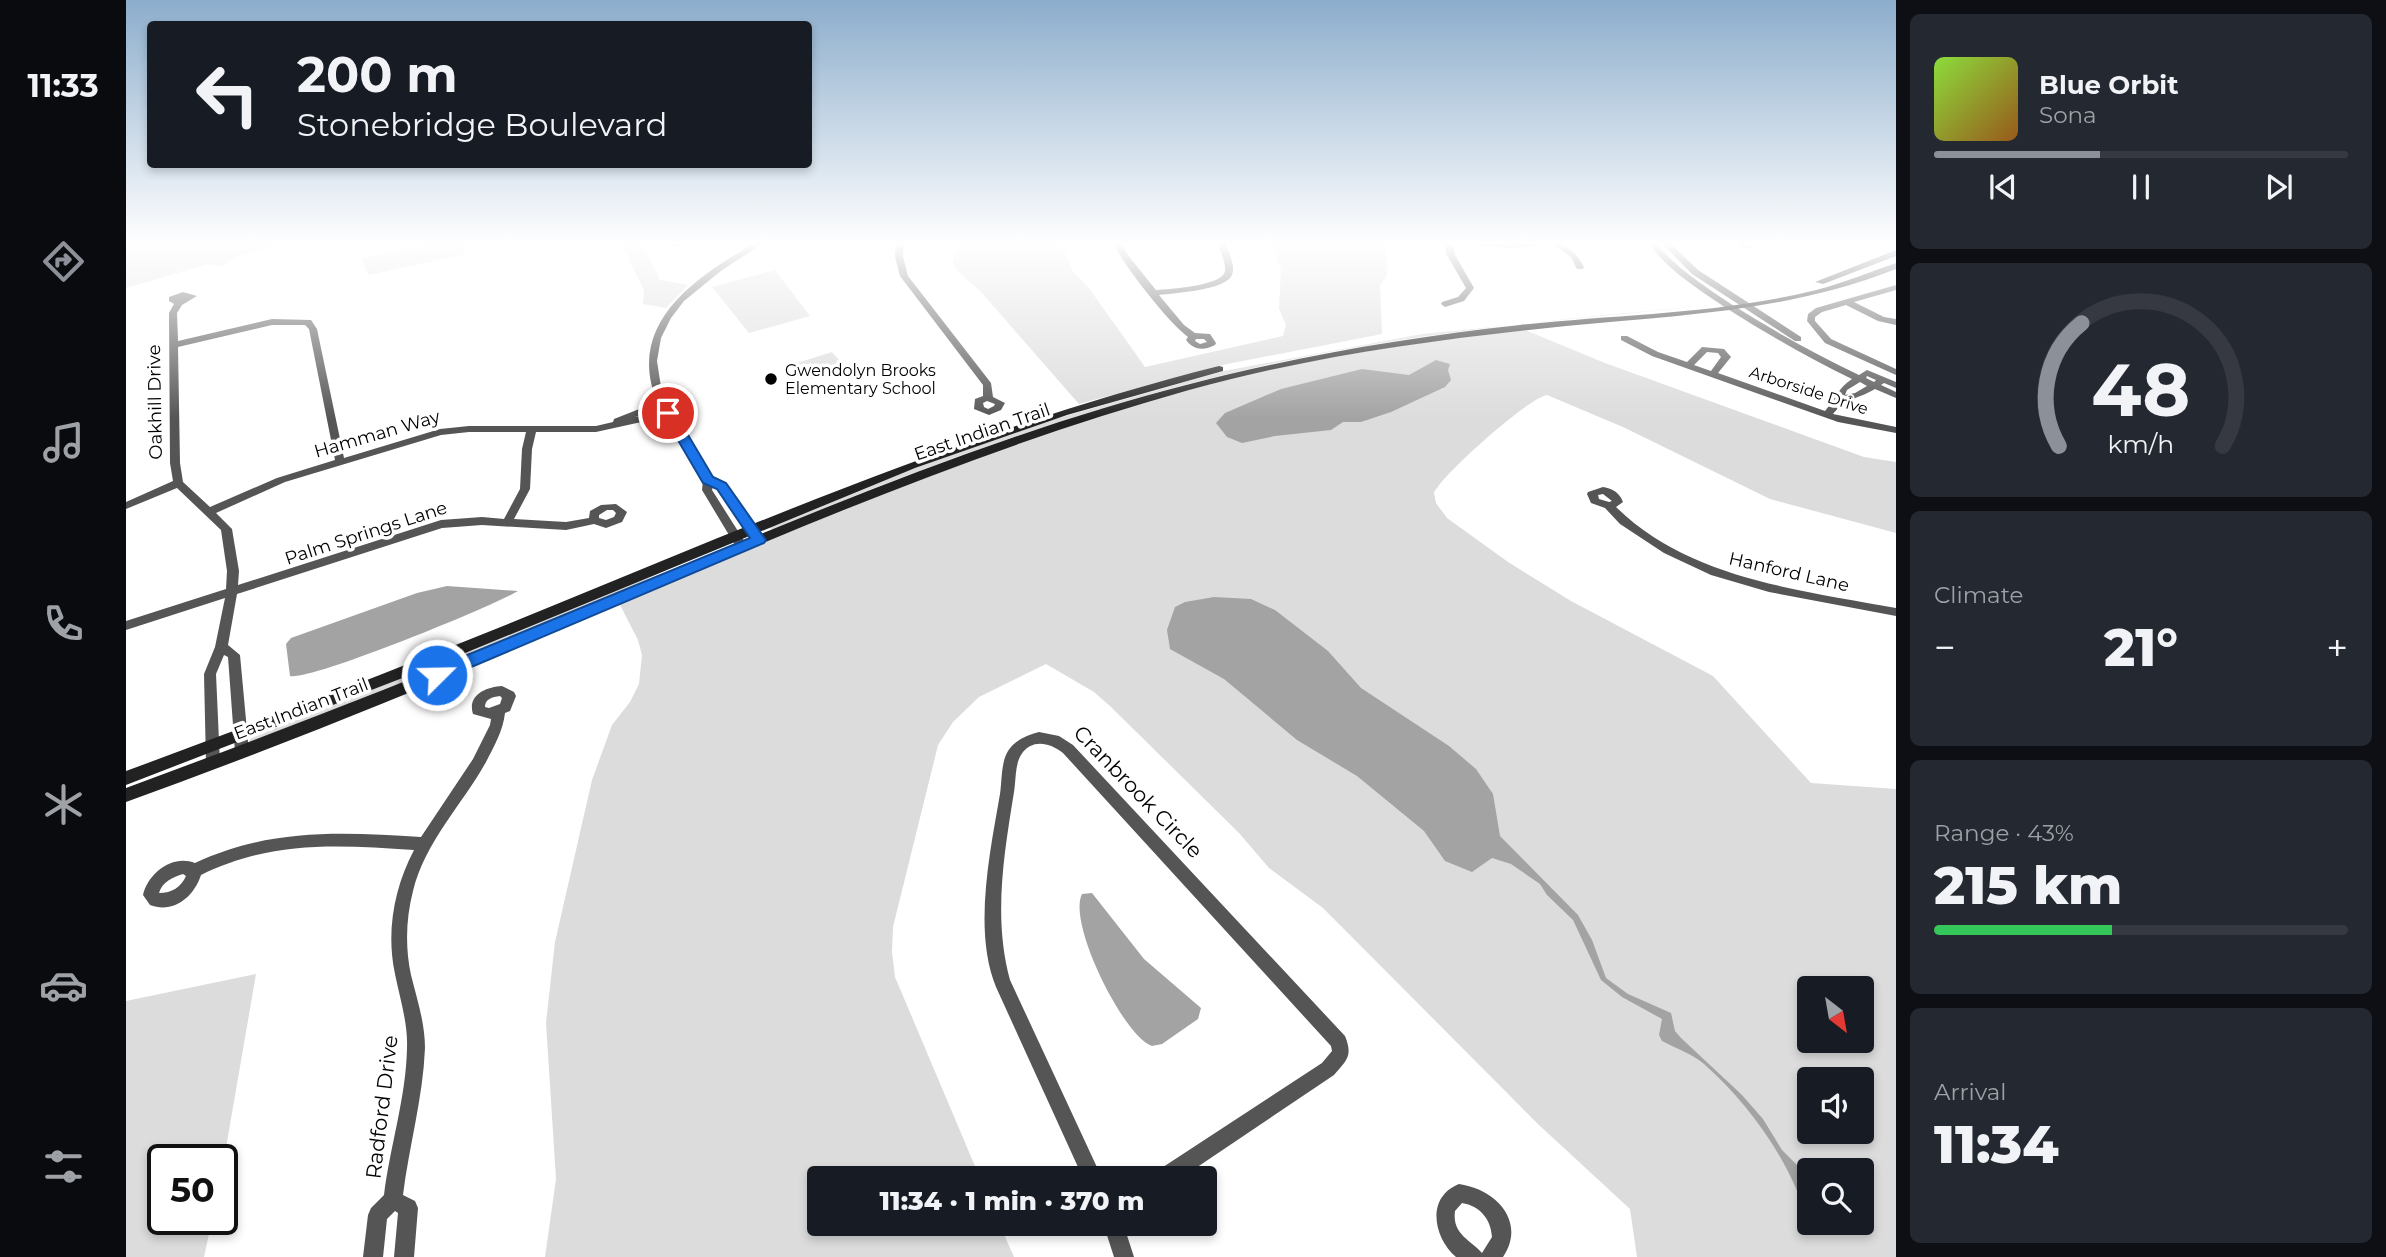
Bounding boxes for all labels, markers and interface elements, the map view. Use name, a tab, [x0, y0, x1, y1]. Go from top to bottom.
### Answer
text: 200 m	[297, 45, 458, 104]
icon: left	[182, 49, 273, 140]
text: 11:33	[27, 66, 99, 105]
text: Blue Orbit	[2039, 69, 2178, 101]
text: Sona	[2039, 101, 2097, 129]
text: Stonebridge Boulevard	[297, 105, 667, 144]
icon: previous	[1984, 168, 2022, 206]
icon: pause	[2122, 168, 2160, 206]
icon: next	[2260, 168, 2298, 206]
icon: directions	[39, 237, 88, 286]
street label: Oakhill Drive	[143, 344, 167, 460]
text: 48	[2092, 346, 2190, 434]
place label: Gwendolyn Brooks Elementary School	[785, 361, 936, 398]
street label: Arborside Drive	[1747, 362, 1871, 419]
marker: Gwendolyn Brooks Elementary School	[763, 371, 779, 387]
pin	[638, 383, 698, 443]
icon: arrive	[649, 394, 687, 432]
street label: East Indian Trail	[911, 398, 1053, 466]
street label: Hamman Way	[311, 405, 443, 462]
icon: music	[39, 418, 88, 467]
text: km/h	[2108, 429, 2174, 459]
street label: Palm Springs Lane	[282, 496, 450, 570]
street label: Hanford Lane	[1727, 547, 1851, 597]
text: Climate	[1934, 581, 2023, 609]
icon: phone	[39, 599, 88, 648]
text: 21°	[2104, 616, 2178, 679]
text: −	[1934, 624, 1956, 671]
text: +	[2326, 624, 2348, 671]
position arrow	[400, 638, 474, 712]
street label: East Indian Trail	[231, 673, 371, 745]
street label: Cranbrook Circle	[1069, 720, 1208, 863]
icon: climate	[39, 780, 88, 829]
text: Range · 43%	[1934, 819, 2074, 847]
text: 215 km	[1934, 854, 2122, 917]
icon: car	[39, 961, 88, 1010]
north arrow	[1797, 976, 1874, 1054]
map controls	[1797, 976, 1874, 1235]
street label: Radford Drive	[360, 1034, 403, 1180]
button: sound	[1797, 1067, 1874, 1144]
text: Arrival	[1934, 1078, 2007, 1106]
text: 11:34	[1934, 1113, 2059, 1176]
icon: filters	[39, 1142, 88, 1191]
speed limit sign: 50	[147, 1144, 238, 1235]
button: search	[1797, 1158, 1874, 1235]
text: 11:34 · 1 min · 370 m	[880, 1185, 1144, 1217]

